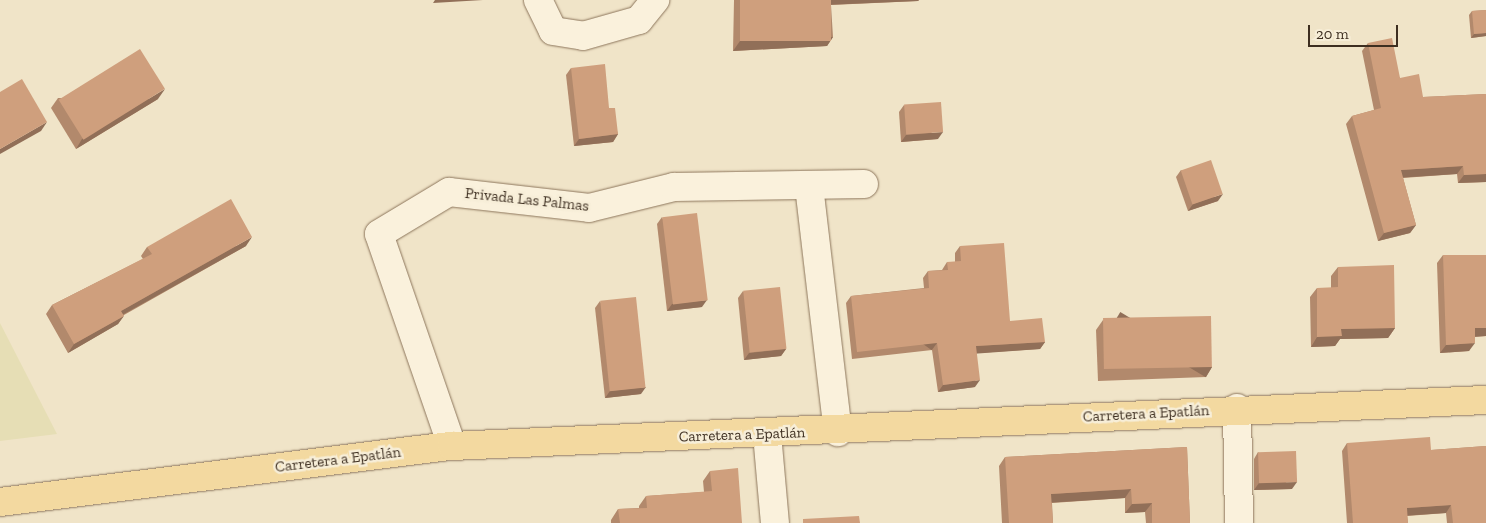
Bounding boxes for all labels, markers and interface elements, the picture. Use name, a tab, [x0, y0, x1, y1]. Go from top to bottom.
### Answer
scale bar	[1311, 15, 1401, 47]
text: 20 m	[1316, 25, 1349, 43]
street label: Privada Las Palmas	[464, 185, 590, 215]
street label: Carretera a Epatlán	[1082, 402, 1210, 426]
street label: Carretera a Epatlán	[678, 424, 806, 446]
street label: Carretera a Epatlán	[274, 443, 402, 477]

